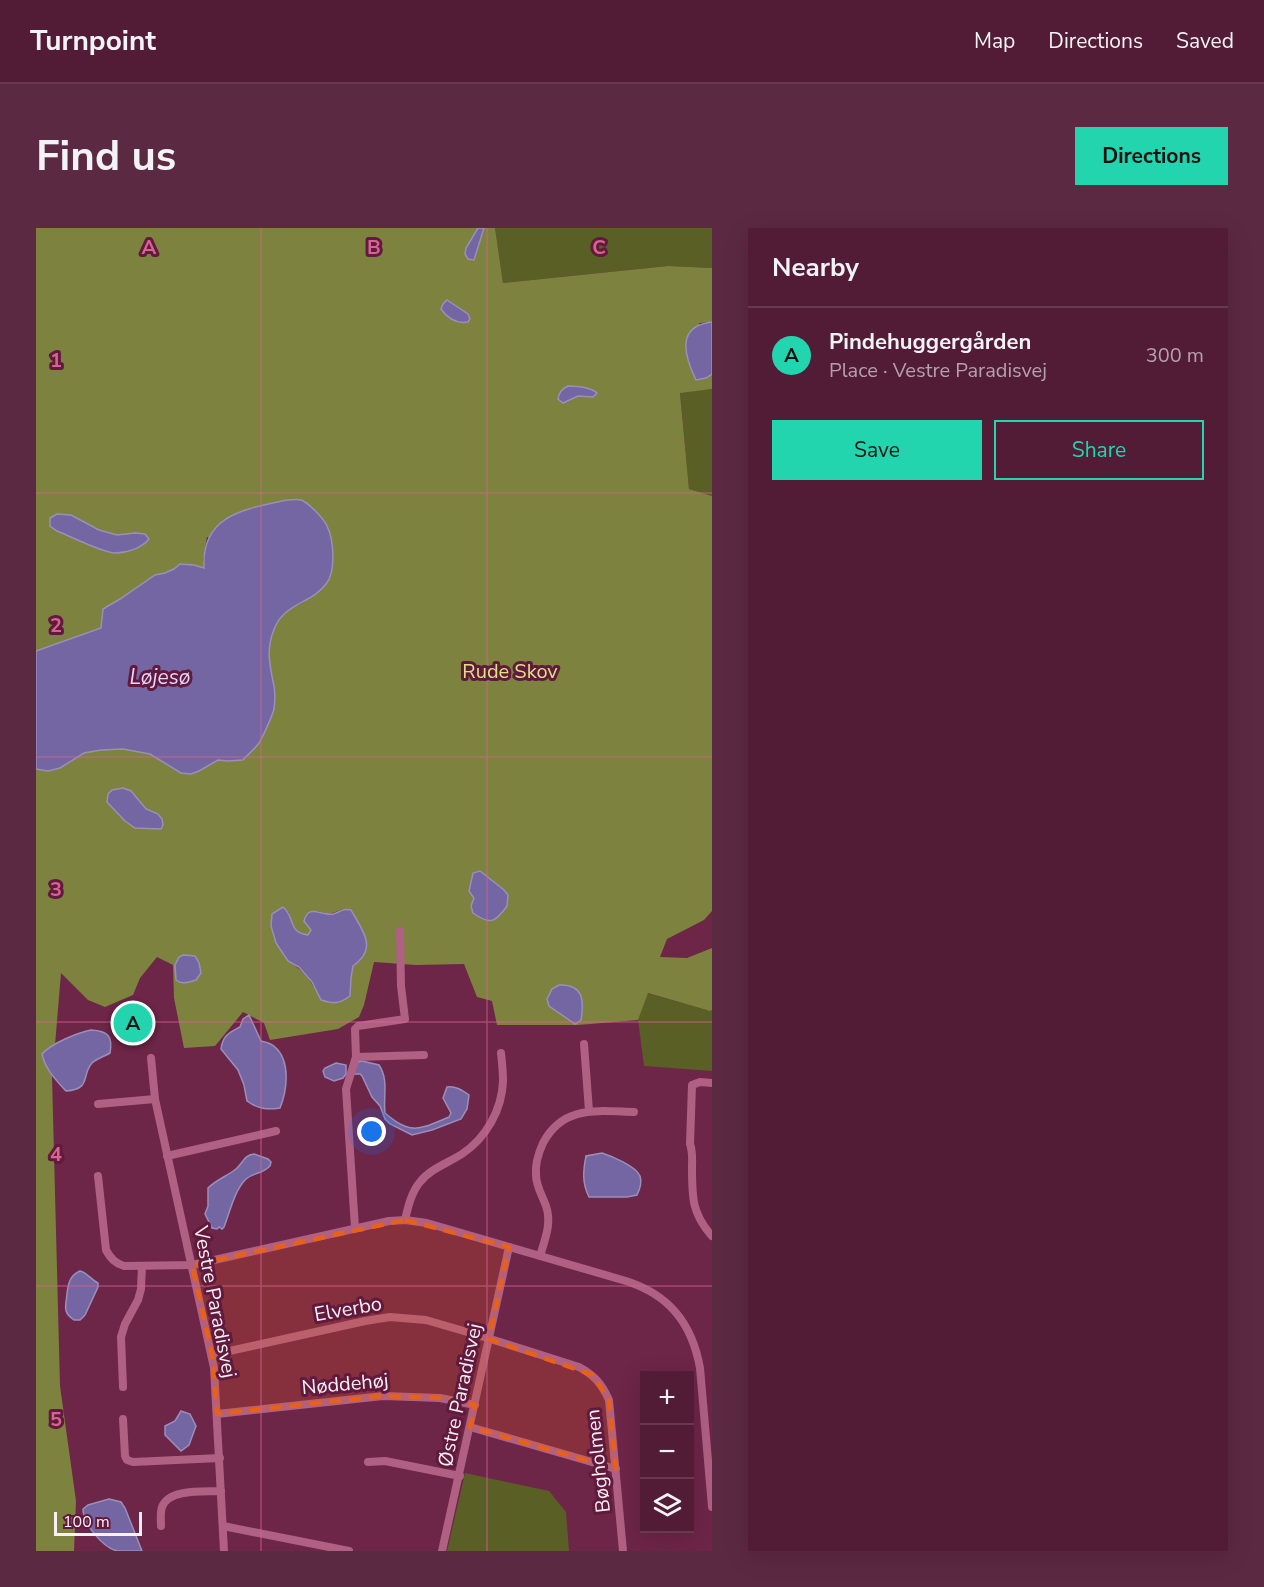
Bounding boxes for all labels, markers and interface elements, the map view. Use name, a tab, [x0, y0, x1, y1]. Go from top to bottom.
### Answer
text: Turnpoint	[30, 22, 156, 60]
text: Map	[974, 27, 1015, 55]
text: Directions	[1048, 27, 1143, 55]
text: Saved	[1176, 27, 1234, 55]
button: Directions	[1075, 127, 1228, 185]
text: Find us	[36, 128, 176, 185]
text: A	[142, 234, 157, 261]
text: B	[367, 234, 381, 261]
text: C	[592, 234, 606, 261]
text: Nearby	[772, 250, 859, 285]
text: Pindehuggergården	[829, 327, 1031, 357]
text: A	[784, 342, 799, 369]
text: 300 m	[1146, 342, 1204, 369]
text: 1	[50, 347, 62, 374]
text: Place · Vestre Paradisvej	[829, 357, 1047, 384]
button: Save	[772, 420, 982, 480]
button: Share	[994, 420, 1204, 480]
text: 2	[50, 612, 62, 639]
park label: Rude Skov	[462, 658, 558, 685]
water label: Løjesø	[130, 663, 190, 691]
text: 3	[50, 876, 62, 903]
pin: A	[114, 1000, 152, 1046]
your location	[357, 1117, 386, 1146]
text: 4	[50, 1141, 62, 1168]
street label: Vestre Paradisvej	[187, 1223, 243, 1380]
street label: Elverbo	[312, 1290, 384, 1328]
street label: Østre Paradisvej	[432, 1321, 488, 1469]
street label: Nøddehøj	[300, 1367, 390, 1401]
map controls	[640, 1371, 694, 1533]
button: +	[640, 1371, 694, 1425]
text: 5	[50, 1406, 62, 1433]
street label: Bøgholmen	[579, 1408, 617, 1514]
button: −	[640, 1425, 694, 1479]
button: layers	[640, 1479, 694, 1533]
scale bar	[54, 1509, 142, 1536]
text: 100 m	[63, 1511, 110, 1533]

